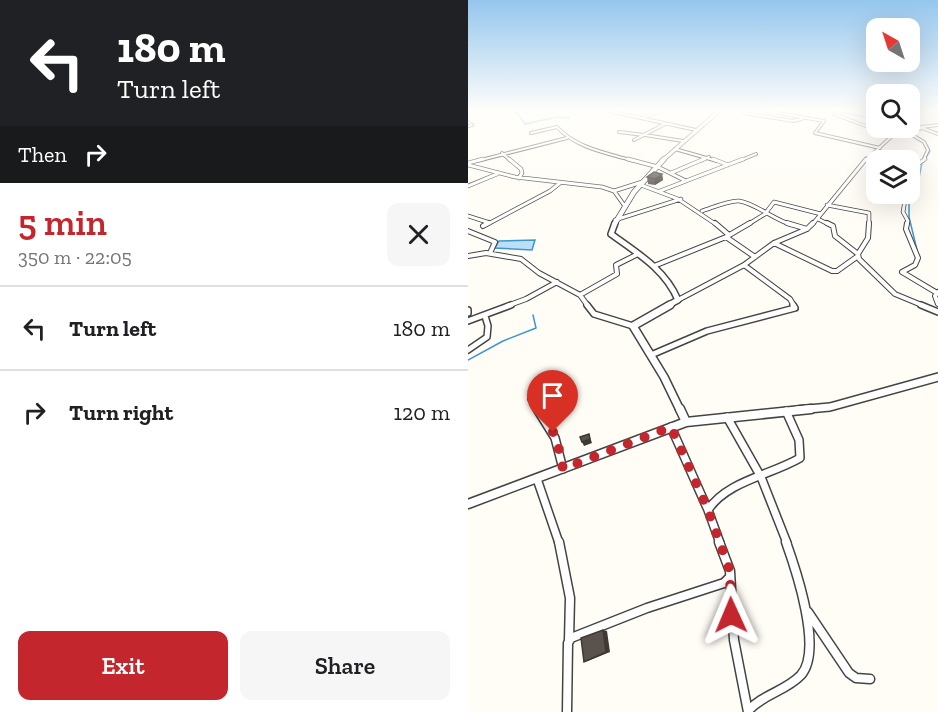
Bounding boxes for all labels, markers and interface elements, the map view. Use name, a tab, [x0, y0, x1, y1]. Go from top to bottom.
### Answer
north arrow	[866, 18, 920, 72]
map controls	[866, 18, 920, 204]
text: 180 m	[117, 22, 225, 73]
icon: left	[18, 24, 96, 102]
text: Turn left	[117, 73, 220, 105]
button: search	[866, 84, 920, 138]
icon: right	[79, 138, 112, 171]
text: Then	[18, 141, 67, 168]
button: layers	[866, 150, 920, 204]
text: 5 min	[18, 201, 107, 244]
button: close	[387, 203, 450, 266]
text: 350 m · 22:05	[18, 245, 132, 269]
icon: left	[18, 312, 51, 345]
text: Turn left	[69, 315, 156, 342]
text: 180 m	[393, 315, 450, 342]
pin	[527, 370, 578, 432]
icon: arrive	[536, 379, 569, 412]
icon: right	[18, 396, 51, 429]
text: Turn right	[69, 399, 173, 426]
text: 120 m	[394, 399, 450, 426]
position arrow	[699, 583, 763, 647]
button: Exit	[18, 631, 228, 700]
button: Share	[240, 631, 450, 700]

